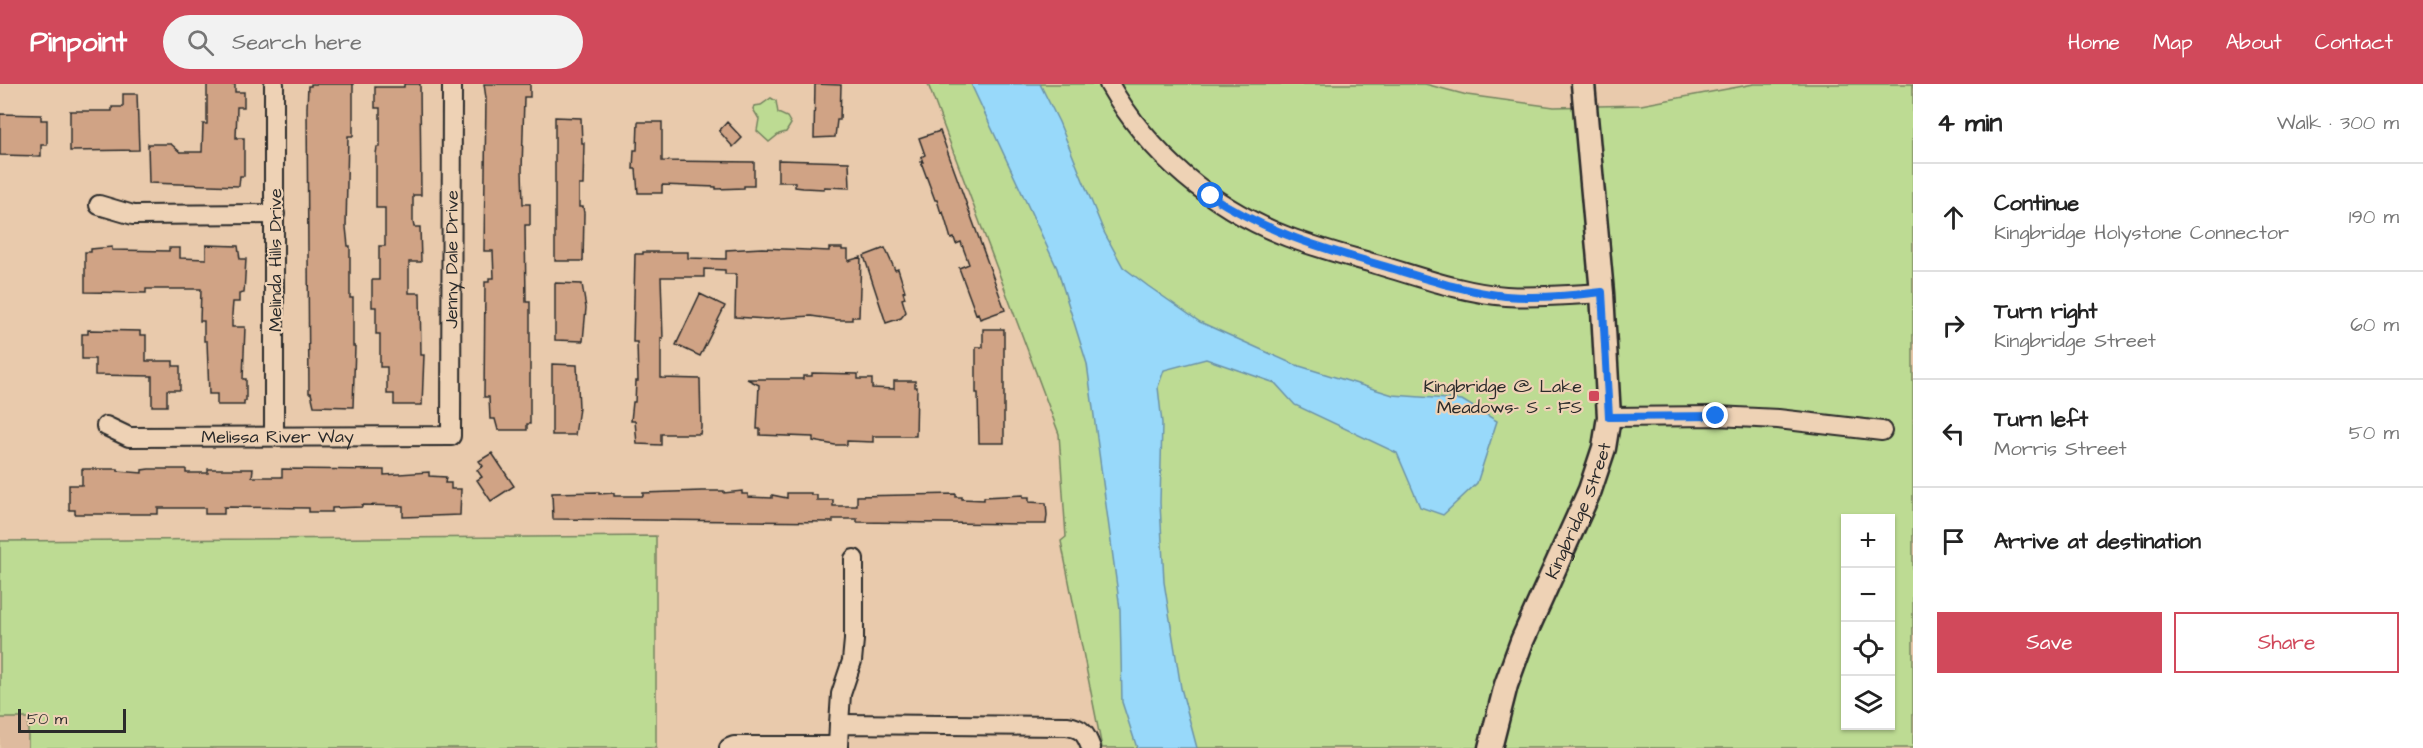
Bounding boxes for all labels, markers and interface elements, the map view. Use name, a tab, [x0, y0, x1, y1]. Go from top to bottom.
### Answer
search box	[163, 15, 583, 69]
text: Pinpoint	[30, 23, 127, 62]
icon: search	[184, 26, 217, 59]
text: Search here	[232, 27, 362, 58]
text: Home	[2068, 28, 2120, 57]
text: Map	[2153, 28, 2193, 57]
text: About	[2226, 28, 2282, 57]
text: Contact	[2315, 28, 2393, 57]
text: 4 min	[1937, 105, 2002, 141]
text: Walk · 300 m	[2277, 109, 2399, 137]
route start	[1197, 182, 1223, 208]
street label: Melinda Hills Drive	[263, 188, 288, 332]
text: Continue	[1994, 188, 2079, 219]
street label: Jenny Dale Drive	[439, 190, 465, 329]
icon: ahead	[1937, 201, 1970, 234]
text: 190 m	[2349, 203, 2399, 231]
text: Kingbridge Holystone Connector	[1994, 219, 2289, 247]
text: Turn right	[1994, 296, 2097, 327]
icon: right	[1937, 309, 1970, 342]
text: 60 m	[2350, 311, 2399, 339]
text: Kingbridge Street	[1994, 327, 2156, 355]
place label: Kingbridge @ Lake Meadows- S - FS	[1423, 374, 1582, 420]
marker: Kingbridge @ Lake Meadows- S - FS	[1587, 389, 1601, 403]
route end	[1702, 402, 1728, 428]
text: Turn left	[1994, 404, 2088, 435]
icon: left	[1937, 417, 1970, 450]
text: 50 m	[2349, 419, 2399, 447]
street label: Melissa River Way	[201, 424, 354, 450]
text: Morris Street	[1994, 435, 2127, 463]
street label: Kingbridge Street	[1539, 440, 1617, 583]
map controls	[1841, 514, 1895, 730]
button: +	[1841, 514, 1895, 568]
icon: arrive	[1937, 525, 1970, 558]
text: Arrive at destination	[1994, 526, 2201, 557]
button: −	[1841, 568, 1895, 622]
button: Save	[1937, 612, 2162, 673]
button: Share	[2174, 612, 2399, 673]
button: locate	[1841, 622, 1895, 676]
button: layers	[1841, 676, 1895, 730]
scale bar	[18, 706, 126, 734]
text: 50 m	[27, 708, 67, 730]

